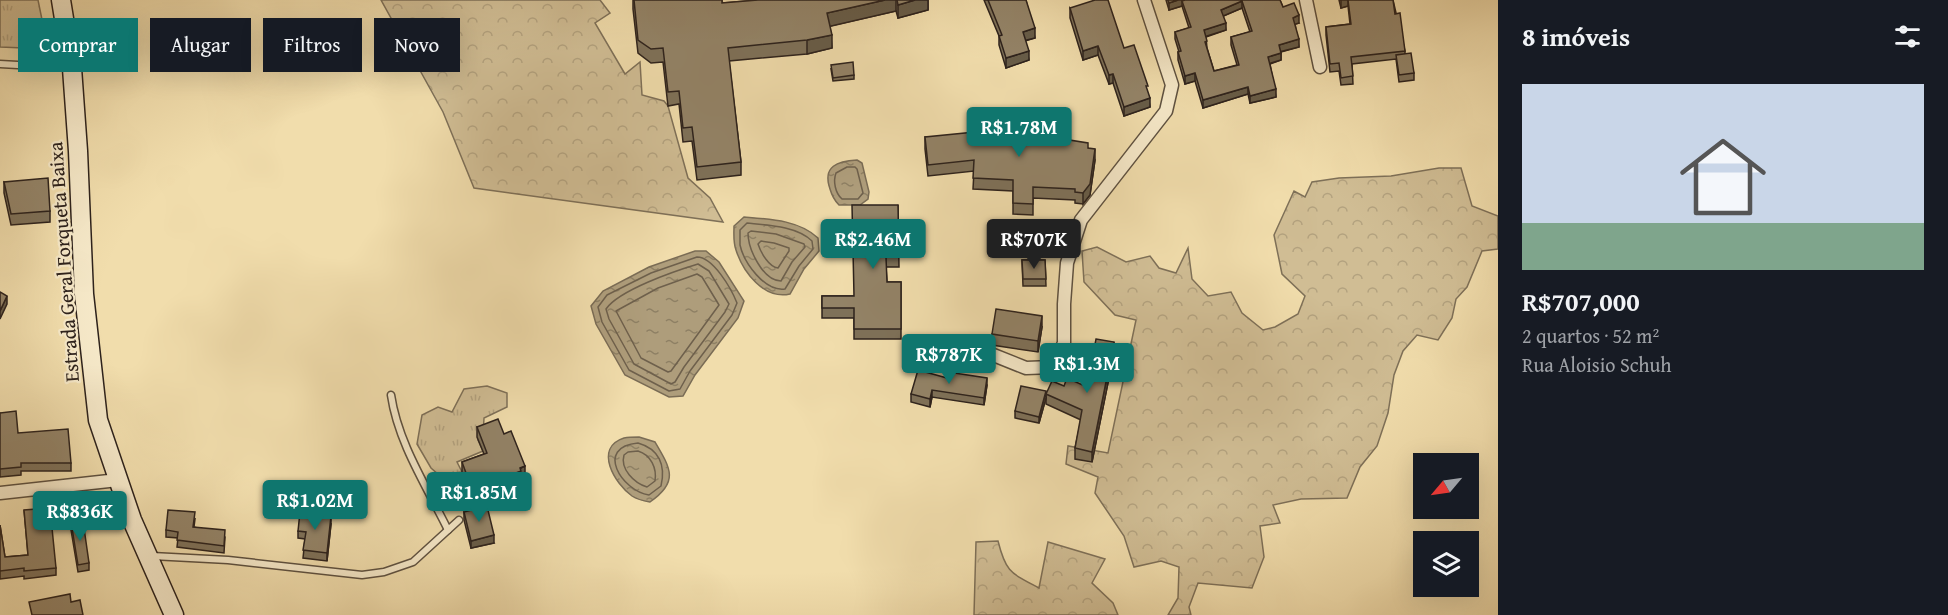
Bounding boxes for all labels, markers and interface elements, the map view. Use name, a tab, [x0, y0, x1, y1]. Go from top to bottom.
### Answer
text: 8 imóveis	[1522, 17, 1630, 56]
chip: Comprar	[18, 18, 138, 72]
chip: Alugar	[150, 18, 251, 72]
chip: Filtros	[263, 18, 362, 72]
chip: Novo	[374, 18, 460, 72]
icon: filters	[1891, 20, 1924, 53]
pin: R$1.78M	[964, 107, 1074, 158]
text: R$1.78M	[981, 112, 1057, 141]
icon: home	[1669, 123, 1777, 231]
street label: Estrada Geral Forqueta Baixa	[40, 140, 86, 383]
pin: R$2.46M	[818, 219, 928, 270]
pin: R$707K	[985, 219, 1083, 270]
text: R$2.46M	[835, 224, 911, 253]
text: R$707K	[1001, 224, 1067, 253]
text: R$707,000	[1522, 282, 1640, 321]
text: 2 quartos · 52 m²	[1522, 321, 1659, 350]
pin: R$787K	[900, 334, 998, 385]
text: R$787K	[916, 339, 982, 368]
pin: R$1.3M	[1038, 343, 1136, 394]
text: R$1.3M	[1054, 348, 1120, 377]
text: Rua Aloisio Schuh	[1522, 350, 1672, 379]
north arrow	[1413, 453, 1479, 519]
map controls	[1413, 453, 1479, 597]
pin: R$1.85M	[424, 472, 534, 523]
text: R$1.85M	[441, 477, 517, 506]
pin: R$1.02M	[260, 480, 370, 531]
text: R$1.02M	[277, 485, 353, 514]
pin: R$836K	[31, 491, 129, 542]
text: R$836K	[47, 496, 113, 525]
button: layers	[1413, 531, 1479, 597]

